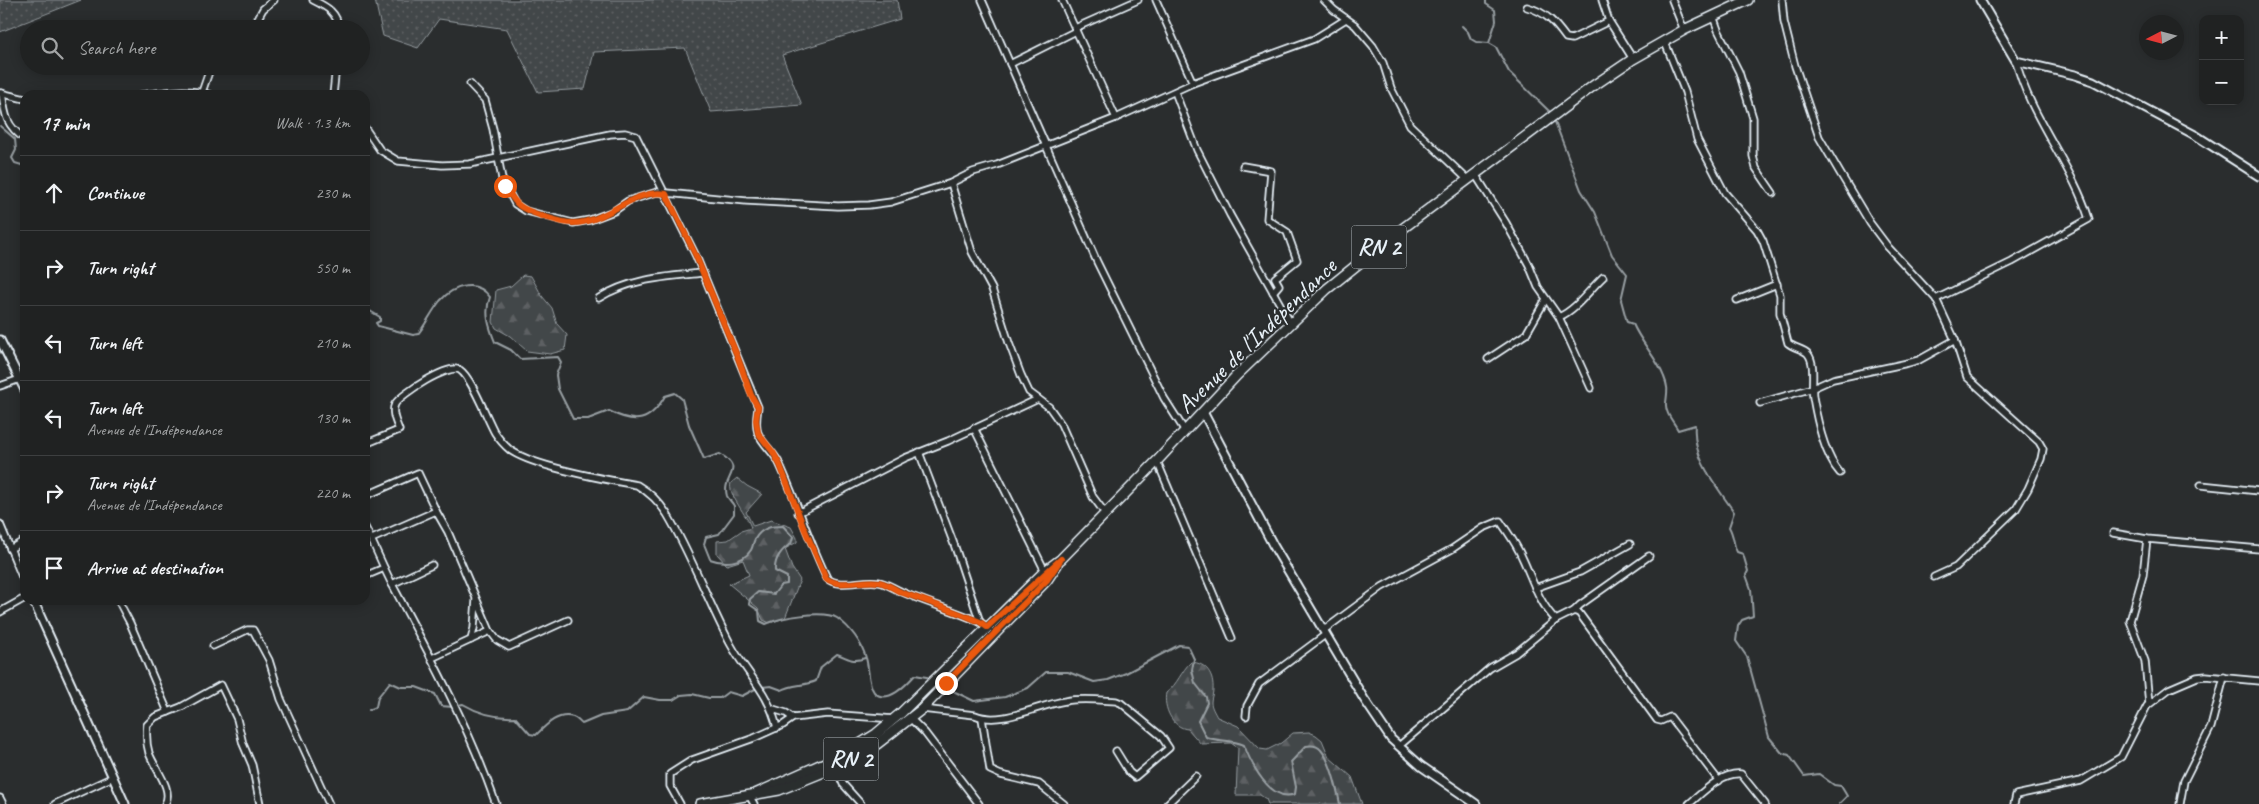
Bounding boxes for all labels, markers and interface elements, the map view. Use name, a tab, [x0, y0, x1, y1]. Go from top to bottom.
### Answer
north arrow	[2139, 15, 2184, 60]
map controls	[2199, 15, 2244, 105]
button: +	[2199, 15, 2244, 60]
search box	[20, 20, 370, 75]
icon: search	[38, 34, 66, 62]
text: Search here	[78, 36, 155, 60]
button: −	[2199, 60, 2244, 105]
text: 17 min	[40, 110, 90, 136]
text: Walk · 1.3 km	[275, 113, 350, 133]
route start	[494, 175, 517, 198]
icon: ahead	[40, 179, 68, 207]
text: Continue	[87, 181, 144, 205]
text: 230 m	[316, 183, 350, 203]
road number: RN 2	[1352, 226, 1406, 268]
street label: Avenue de l'Indépendance	[1170, 250, 1345, 420]
icon: right	[40, 254, 68, 282]
text: Turn right	[87, 256, 154, 280]
text: 550 m	[316, 258, 350, 278]
icon: left	[40, 329, 68, 357]
text: Turn left	[87, 331, 142, 355]
text: 210 m	[316, 333, 350, 353]
text: Turn left	[87, 396, 142, 420]
icon: left	[40, 404, 68, 432]
text: 130 m	[316, 408, 350, 428]
text: Avenue de l'Indépendance	[87, 420, 222, 440]
text: Turn right	[87, 471, 154, 495]
icon: right	[40, 479, 68, 507]
text: 220 m	[316, 483, 350, 503]
text: Avenue de l'Indépendance	[87, 495, 222, 515]
icon: arrive	[40, 554, 68, 582]
text: Arrive at destination	[87, 556, 223, 580]
route end	[935, 672, 958, 695]
road number: RN 2	[824, 738, 878, 781]

